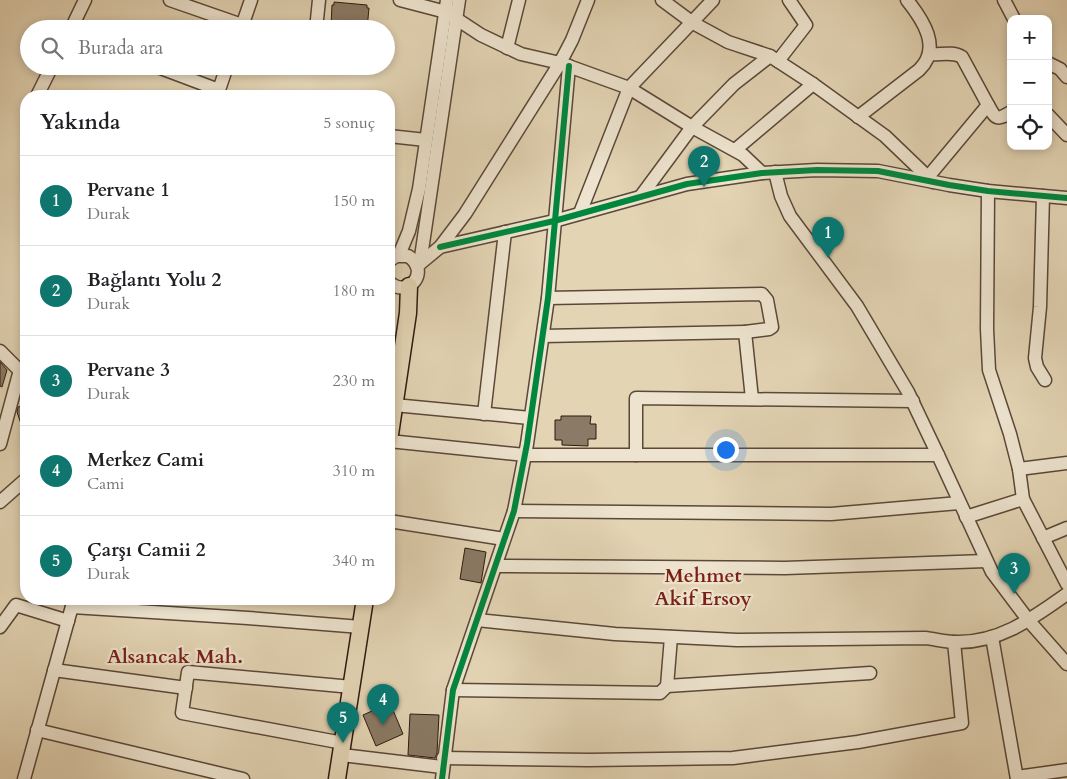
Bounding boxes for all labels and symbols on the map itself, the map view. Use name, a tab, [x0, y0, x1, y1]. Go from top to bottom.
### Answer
pin: 2	[688, 146, 720, 187]
pin: 1	[812, 217, 844, 258]
your location	[713, 437, 739, 463]
pin: 3	[998, 553, 1030, 594]
district label: Mehmet Akif Ersoy	[654, 562, 752, 612]
district label: Alsancak Mah.	[107, 643, 243, 670]
pin: 4	[367, 684, 399, 725]
pin: 5	[327, 702, 359, 743]

